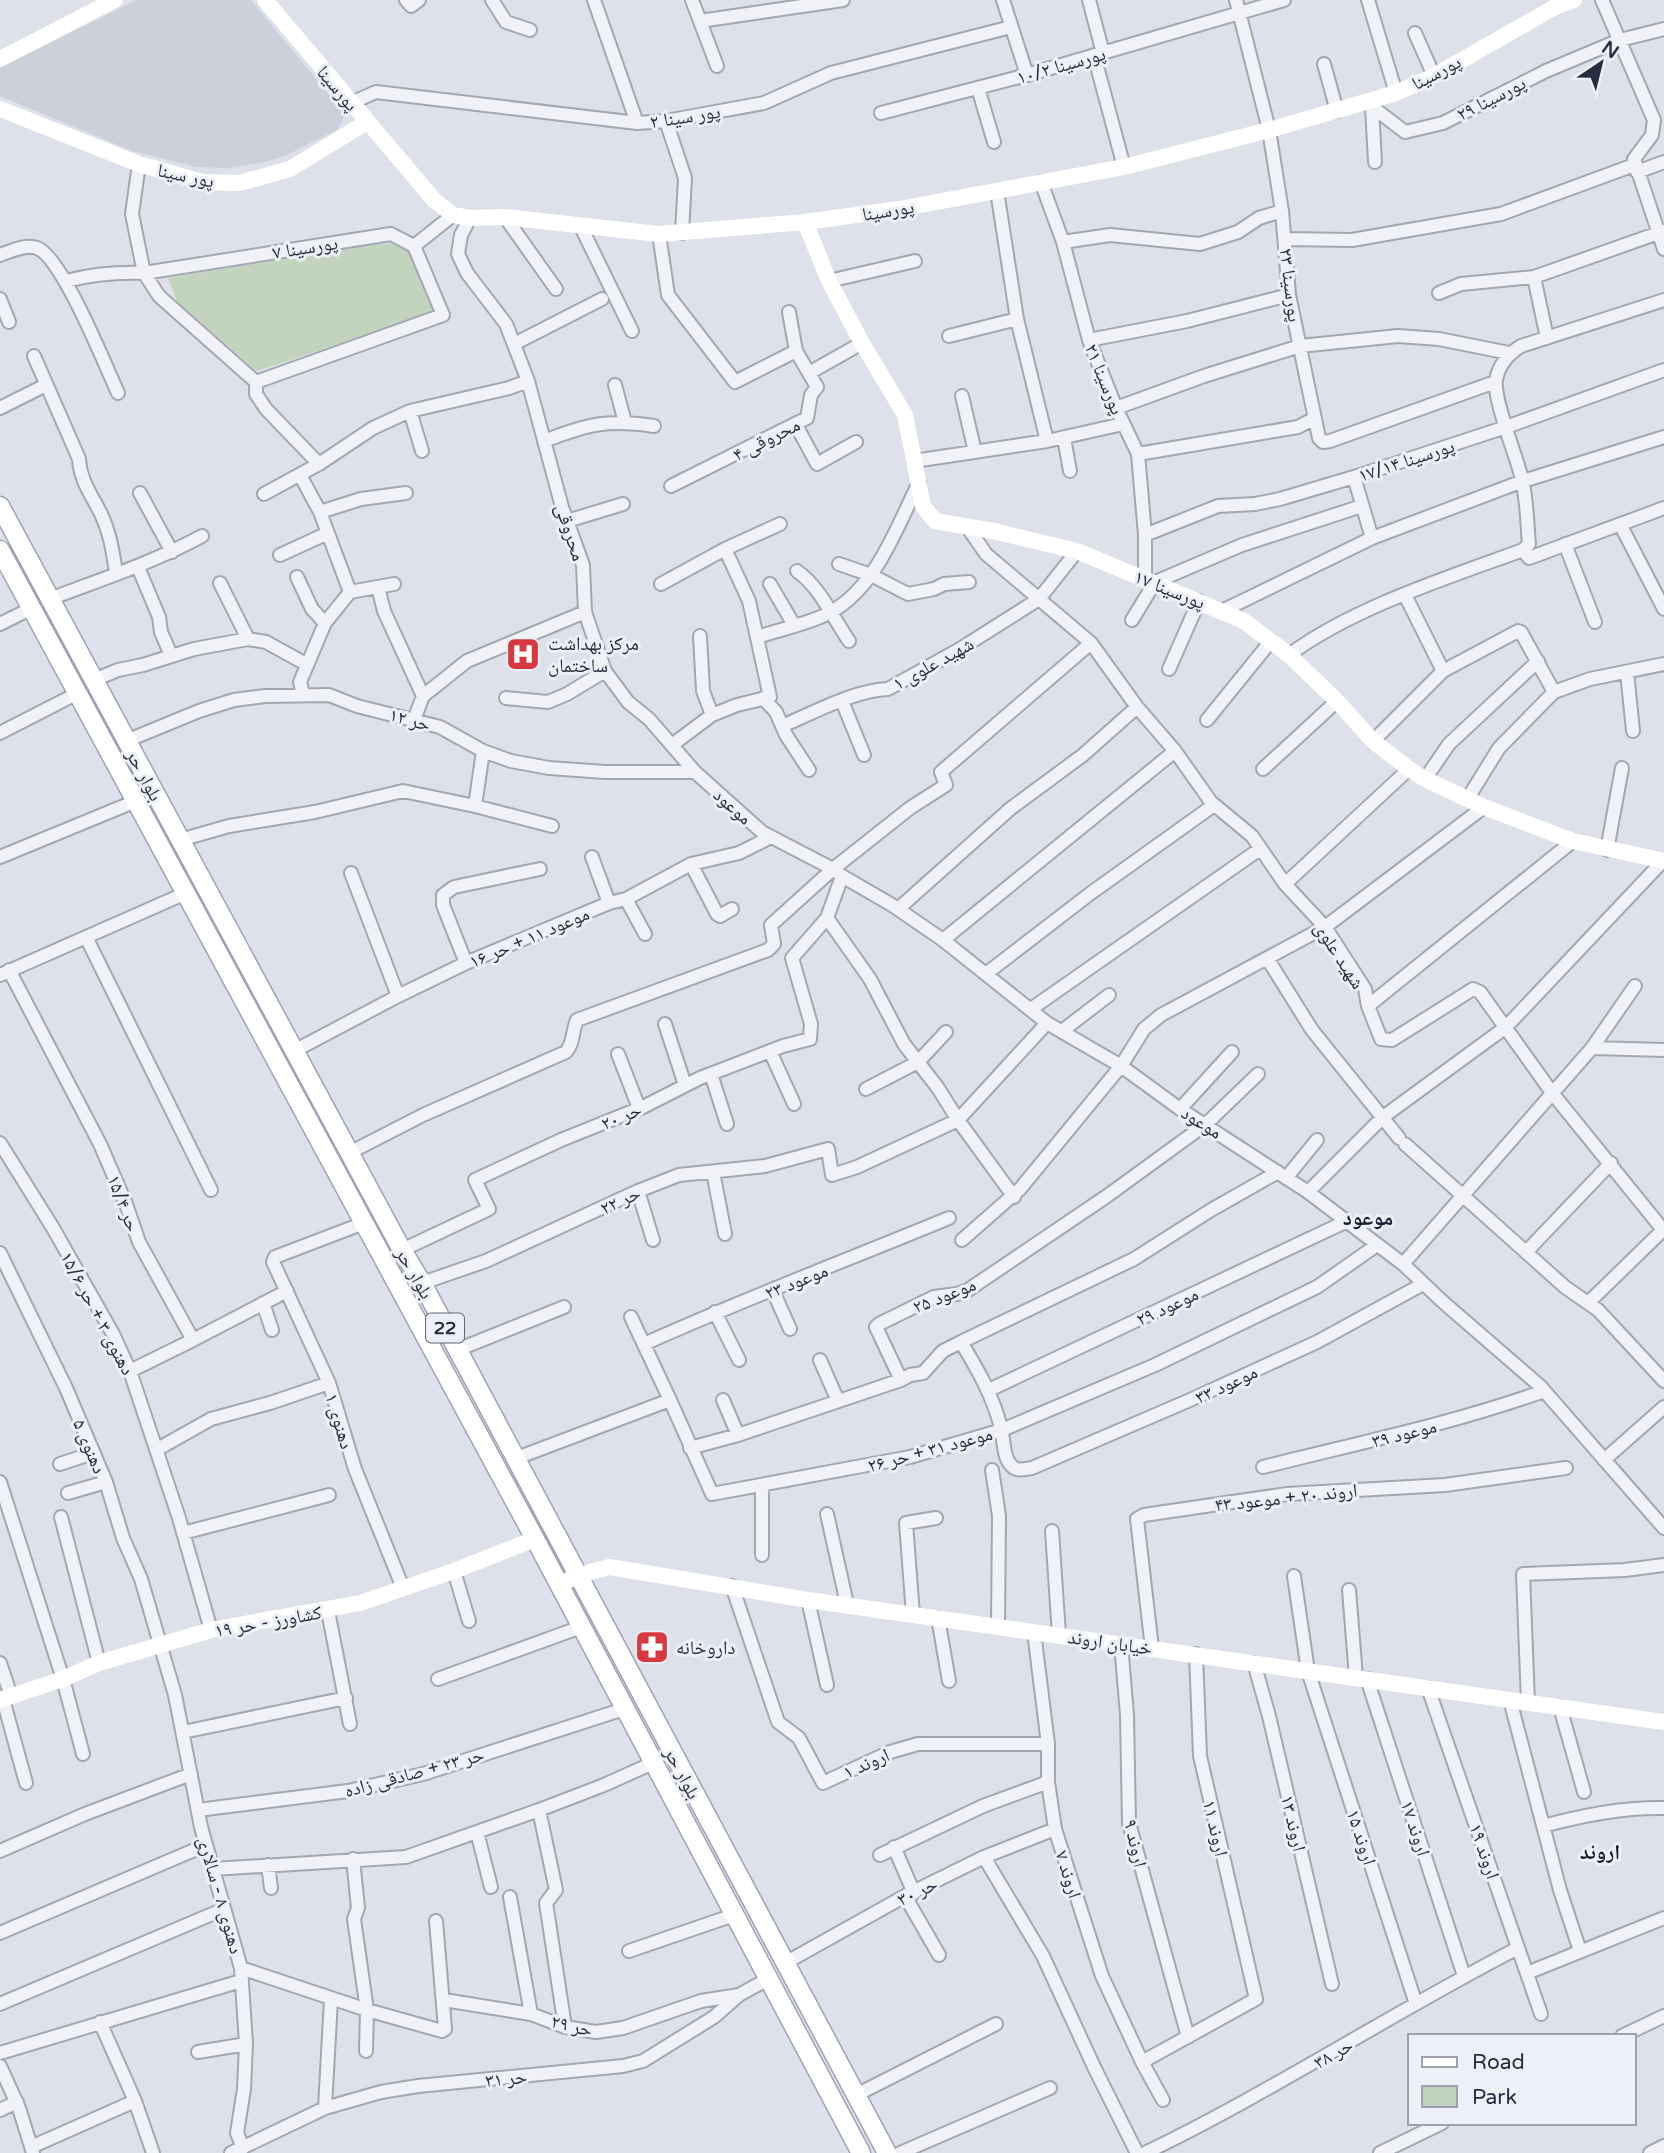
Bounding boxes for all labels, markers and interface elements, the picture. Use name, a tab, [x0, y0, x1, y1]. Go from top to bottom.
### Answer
north arrow	[1566, 28, 1636, 98]
text: N	[1598, 37, 1623, 63]
street label: پورسینا ۱۰/۲	[1014, 43, 1108, 89]
street label: پورسینا	[1408, 51, 1465, 95]
street label: پورسینا	[312, 61, 363, 116]
street label: پورسینا ۲۹	[1453, 72, 1530, 126]
street label: پور سینا ۲	[648, 101, 722, 134]
street label: پور سینا	[155, 159, 216, 193]
street label: پورسینا	[861, 196, 916, 226]
street label: پورسینا ۷	[271, 232, 339, 264]
street label: پورسینا ۲۳	[1274, 247, 1305, 323]
street label: پورسینا ۲۱	[1080, 341, 1128, 418]
street label: محروقی ۴	[729, 414, 804, 466]
street label: پورسینا ۱۷/۱۴	[1355, 435, 1457, 487]
street label: محروقی	[550, 501, 590, 564]
street label: پورسینا ۱۷	[1131, 566, 1208, 614]
place label: مرکز بهداشت ساختمان	[548, 633, 639, 677]
street label: شهید علوی ۱	[889, 633, 978, 695]
hospital icon: مرکز بهداشت ساختمان	[504, 635, 542, 673]
street label: حر ۱۲	[387, 704, 433, 736]
street label: بلوار حر	[121, 745, 167, 805]
street label: موعود	[709, 784, 756, 830]
street label: موعود ۱۱ + حر ۱۶	[466, 903, 593, 973]
street label: شهید علوی	[1309, 918, 1369, 993]
street label: حر ۲۰	[598, 1099, 645, 1135]
street label: موعود	[1177, 1102, 1226, 1144]
street label: حر ۱۵/۴	[102, 1172, 144, 1235]
street label: حر ۲۲	[597, 1182, 644, 1220]
district label: موعود	[1343, 1206, 1393, 1231]
street label: بلوار حر	[390, 1243, 437, 1303]
street label: دهنوی ۳ + حر ۱۵/۶	[55, 1248, 139, 1379]
street label: موعود ۲۳	[762, 1259, 831, 1304]
street label: موعود ۲۵	[910, 1273, 979, 1318]
street label: موعود ۲۹	[1133, 1283, 1202, 1331]
road number: 22	[426, 1314, 464, 1343]
street label: موعود ۳۳	[1192, 1361, 1261, 1409]
street label: دهنوی ۱	[320, 1391, 358, 1452]
street label: موعود ۳۹	[1370, 1415, 1439, 1453]
street label: دهنوی ۵	[68, 1416, 110, 1477]
street label: موعود ۳۱ + حر ۲۶	[865, 1423, 995, 1477]
street label: اروند ۲۰ + موعود ۴۳	[1214, 1480, 1359, 1516]
street label: کشاورز - حر ۱۹	[213, 1602, 323, 1642]
street label: خیابان اروند	[1066, 1626, 1153, 1660]
pharmacy icon: داروخانه	[633, 1628, 671, 1666]
place label: داروخانه	[676, 1637, 735, 1659]
street label: بلوار حر	[659, 1743, 705, 1803]
street label: حر ۲۳ + صادقی زاده	[342, 1744, 486, 1802]
street label: اروند ۱	[840, 1744, 893, 1784]
street label: اروند ۱۳	[1276, 1793, 1310, 1853]
street label: اروند ۱۱	[1198, 1798, 1232, 1858]
street label: اروند ۱۷	[1396, 1798, 1434, 1859]
street label: اروند ۱۵	[1342, 1807, 1380, 1868]
street label: اروند ۹	[1119, 1817, 1151, 1869]
street label: اروند ۱۹	[1464, 1821, 1504, 1882]
street label: دهنوی ۸ - سالاری	[193, 1834, 247, 1957]
district label: اروند	[1580, 1840, 1620, 1865]
street label: اروند ۷	[1050, 1848, 1086, 1901]
street label: حر ۳۰	[894, 1873, 941, 1911]
street label: حر ۲۹	[549, 2011, 595, 2041]
street label: حر ۳۸	[1310, 2034, 1357, 2074]
legend	[1408, 2034, 1636, 2125]
text: Road	[1472, 2050, 1525, 2075]
street label: حر ۳۱	[484, 2066, 528, 2092]
text: Park	[1472, 2085, 1517, 2110]

